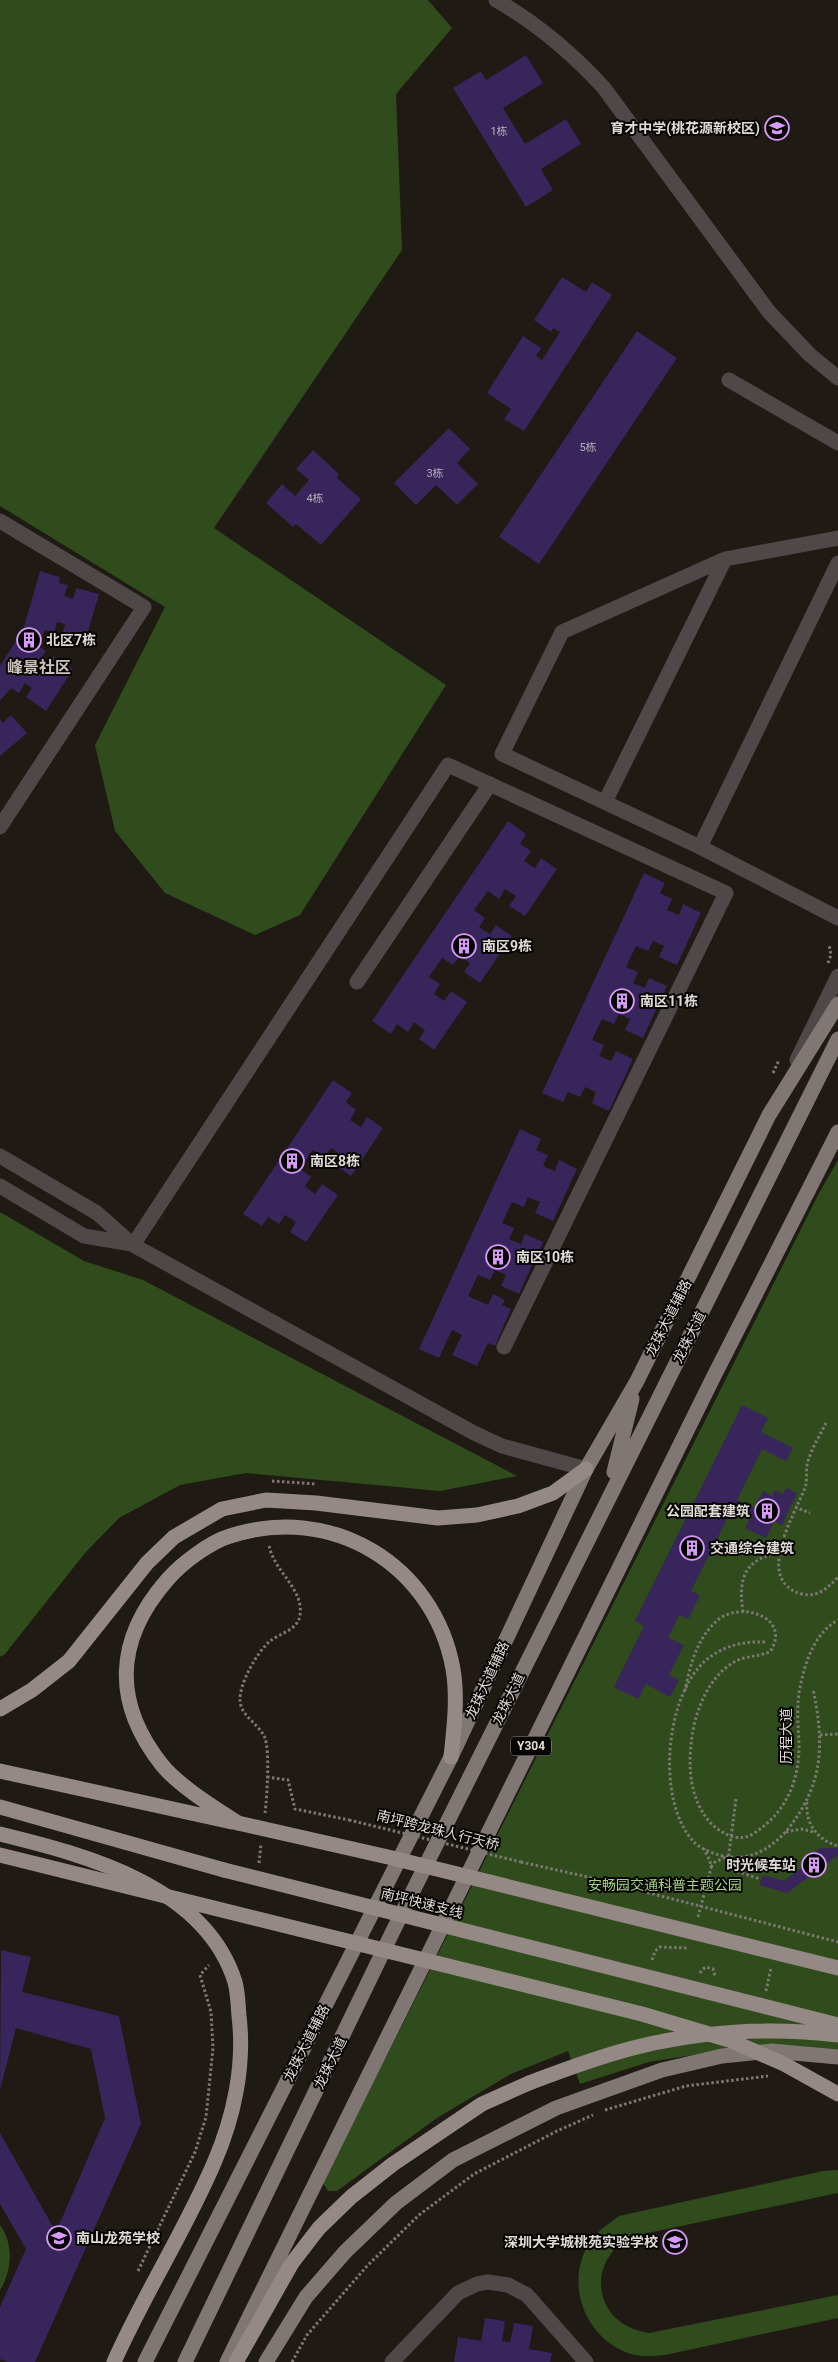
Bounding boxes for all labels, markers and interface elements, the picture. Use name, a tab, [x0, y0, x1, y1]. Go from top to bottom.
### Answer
school or university icon: 育才中学(桃花源新校区)	[764, 115, 790, 141]
place label: 育才中学(桃花源新校区)	[610, 120, 760, 137]
house number: 1栋	[490, 125, 508, 138]
house number: 5栋	[579, 441, 597, 454]
house number: 3栋	[426, 467, 444, 480]
house number: 4栋	[306, 492, 324, 505]
building icon: 北区7栋	[16, 627, 42, 653]
place label: 北区7栋	[46, 632, 96, 648]
district label: 峰景社区	[7, 658, 71, 677]
building icon: 南区9栋	[451, 933, 477, 959]
place label: 南区9栋	[482, 938, 532, 954]
building icon: 南区11栋	[609, 988, 635, 1014]
place label: 南区11栋	[640, 993, 698, 1009]
building icon: 南区8栋	[279, 1148, 305, 1174]
place label: 南区8栋	[310, 1153, 360, 1169]
building icon: 南区10栋	[485, 1244, 511, 1270]
place label: 南区10栋	[516, 1249, 574, 1265]
street label: 龙珠大道辅路	[641, 1277, 695, 1359]
street label: 龙珠大道	[669, 1308, 709, 1366]
building icon: 公园配套建筑	[754, 1498, 780, 1524]
place label: 公园配套建筑	[666, 1503, 750, 1519]
building icon: 交通综合建筑	[679, 1535, 705, 1561]
place label: 交通综合建筑	[710, 1540, 794, 1556]
street label: 龙珠大道辅路	[462, 1638, 512, 1722]
street label: 龙珠大道	[488, 1670, 528, 1728]
street label: 历程大道	[778, 1708, 794, 1764]
road number: Y304	[511, 1736, 551, 1755]
street label: 南坪跨龙珠人行天桥	[375, 1807, 501, 1853]
building icon: 时光候车站	[801, 1852, 827, 1878]
place label: 时光候车站	[726, 1857, 796, 1873]
park label: 安畅园交通科普主题公园	[588, 1877, 742, 1893]
street label: 南坪快速支线	[379, 1885, 465, 1921]
street label: 龙珠大道辅路	[279, 2002, 333, 2084]
street label: 龙珠大道	[310, 2034, 350, 2092]
school or university icon: 南山龙苑学校	[46, 2225, 72, 2251]
school or university icon: 深圳大学城桃苑实验学校	[662, 2229, 688, 2255]
place label: 南山龙苑学校	[76, 2230, 160, 2246]
place label: 深圳大学城桃苑实验学校	[504, 2234, 658, 2250]

